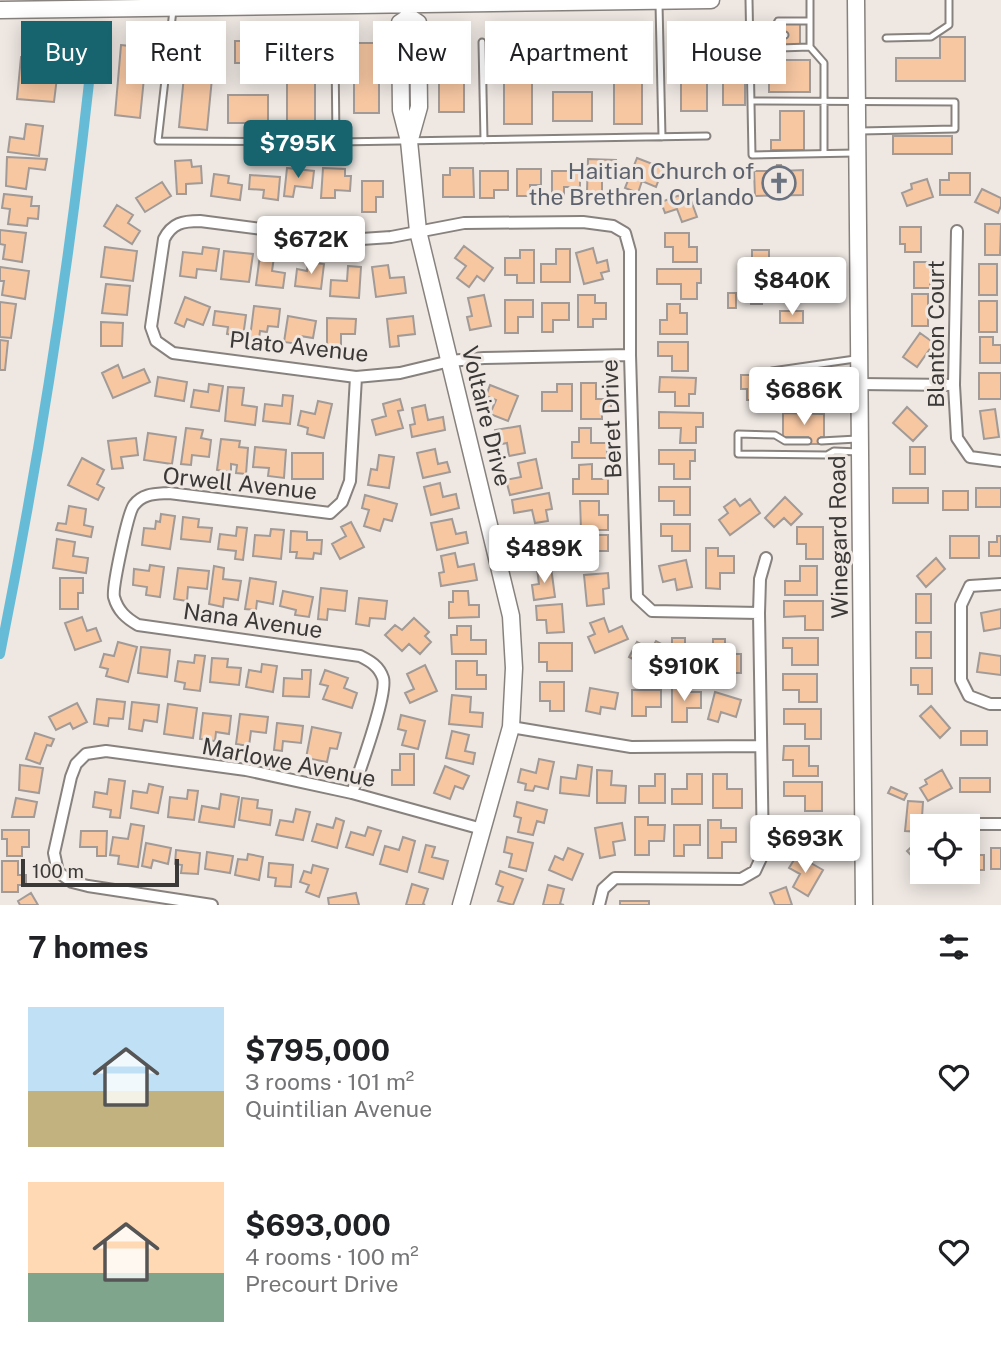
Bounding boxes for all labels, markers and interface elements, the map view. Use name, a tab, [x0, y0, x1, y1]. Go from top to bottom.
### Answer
chip: Buy	[21, 21, 112, 84]
chip: Rent	[126, 21, 226, 84]
chip: Filters	[240, 21, 359, 84]
chip: New	[373, 21, 471, 84]
chip: Apartment	[485, 21, 653, 84]
chip: House	[667, 21, 786, 84]
pin: $795K	[249, 120, 347, 180]
text: $795K	[259, 129, 337, 156]
place label: Haitian Church of the Brethren Orlando	[528, 157, 754, 210]
church icon: Haitian Church of the Brethren Orlando	[760, 164, 798, 202]
pin: $672K	[262, 216, 360, 276]
text: $672K	[273, 225, 349, 252]
pin: $840K	[743, 258, 841, 317]
street label: Blanton Court	[922, 260, 949, 408]
text: $840K	[753, 266, 831, 293]
street label: Plato Avenue	[228, 325, 370, 367]
street label: Voltaire Drive	[457, 343, 517, 489]
street label: Beret Drive	[595, 359, 627, 479]
pin: $686K	[755, 368, 853, 427]
text: $686K	[765, 376, 843, 403]
street label: Winegard Road	[823, 455, 853, 619]
street label: Orwell Avenue	[162, 461, 318, 505]
pin: $489K	[495, 526, 593, 585]
text: $489K	[505, 534, 583, 561]
street label: Nana Avenue	[182, 597, 324, 643]
pin: $910K	[635, 644, 733, 703]
text: $910K	[648, 652, 720, 679]
street label: Marlowe Avenue	[200, 732, 378, 792]
map controls	[910, 814, 980, 884]
button: locate	[910, 814, 980, 884]
pin: $693K	[756, 816, 854, 875]
text: $693K	[766, 824, 844, 851]
scale bar	[21, 856, 178, 888]
text: 100 m	[32, 860, 84, 882]
icon: filters	[935, 928, 973, 966]
text: 7 homes	[28, 929, 149, 965]
text: $795,000	[245, 1032, 390, 1068]
icon: home	[84, 1035, 168, 1119]
icon: heart	[935, 1058, 973, 1096]
text: 3 rooms · 101 m²	[245, 1068, 414, 1095]
text: Quintilian Avenue	[245, 1095, 432, 1122]
text: $693,000	[245, 1207, 391, 1243]
icon: home	[84, 1210, 168, 1294]
icon: heart	[935, 1233, 973, 1271]
text: 4 rooms · 100 m²	[245, 1243, 419, 1270]
text: Precourt Drive	[245, 1270, 399, 1297]

